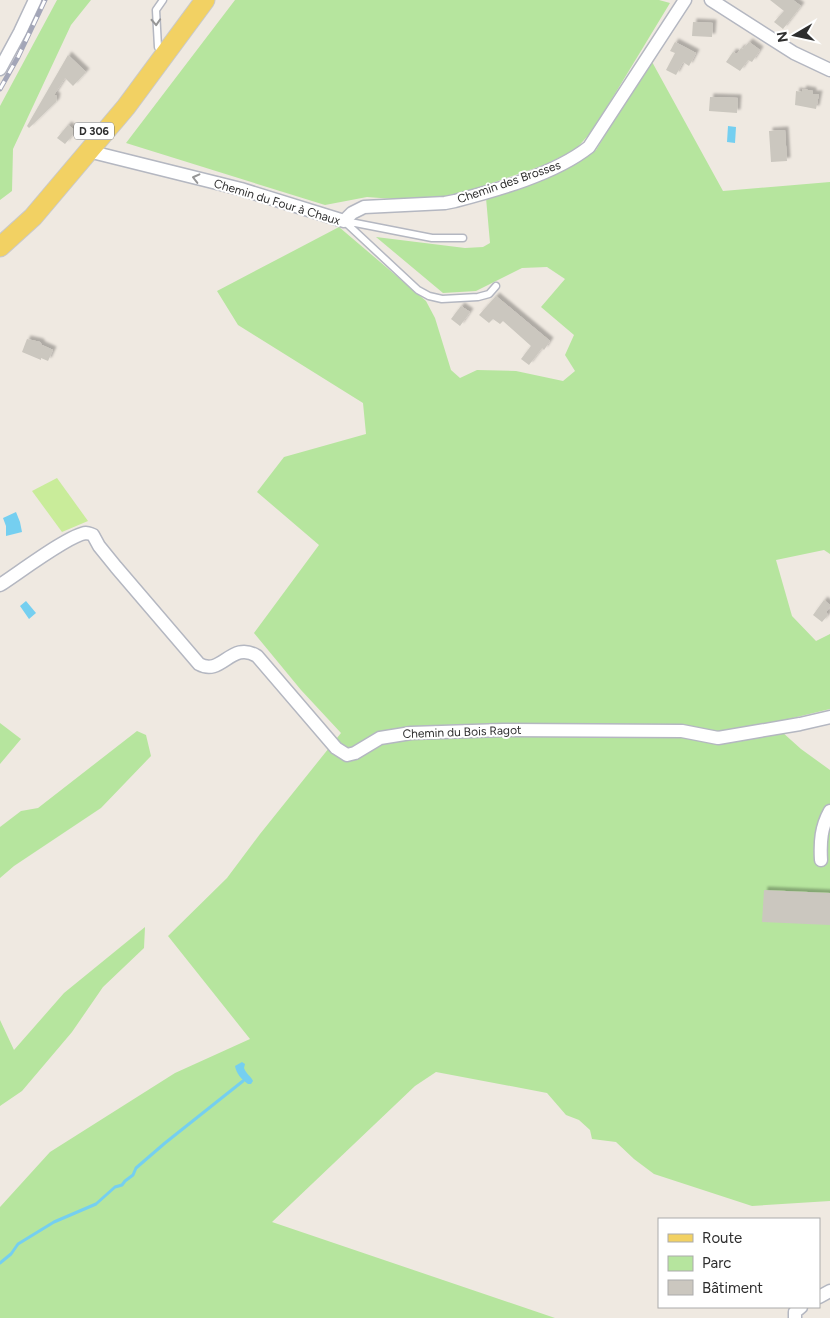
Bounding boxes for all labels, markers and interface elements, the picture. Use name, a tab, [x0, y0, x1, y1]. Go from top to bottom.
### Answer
north arrow	[770, 10, 820, 60]
one-way arrow	[151, 18, 162, 26]
text: N	[773, 30, 792, 44]
road number: D 306	[74, 122, 114, 140]
street label: Chemin des Brosses	[455, 158, 563, 206]
one-way arrow	[192, 173, 201, 184]
street label: Chemin du Four à Chaux	[212, 176, 342, 228]
street label: Chemin du Bois Ragot	[402, 723, 522, 741]
legend	[658, 1218, 820, 1308]
text: Route	[702, 1229, 742, 1247]
text: Parc	[702, 1254, 731, 1272]
text: Bâtiment	[702, 1279, 763, 1297]

